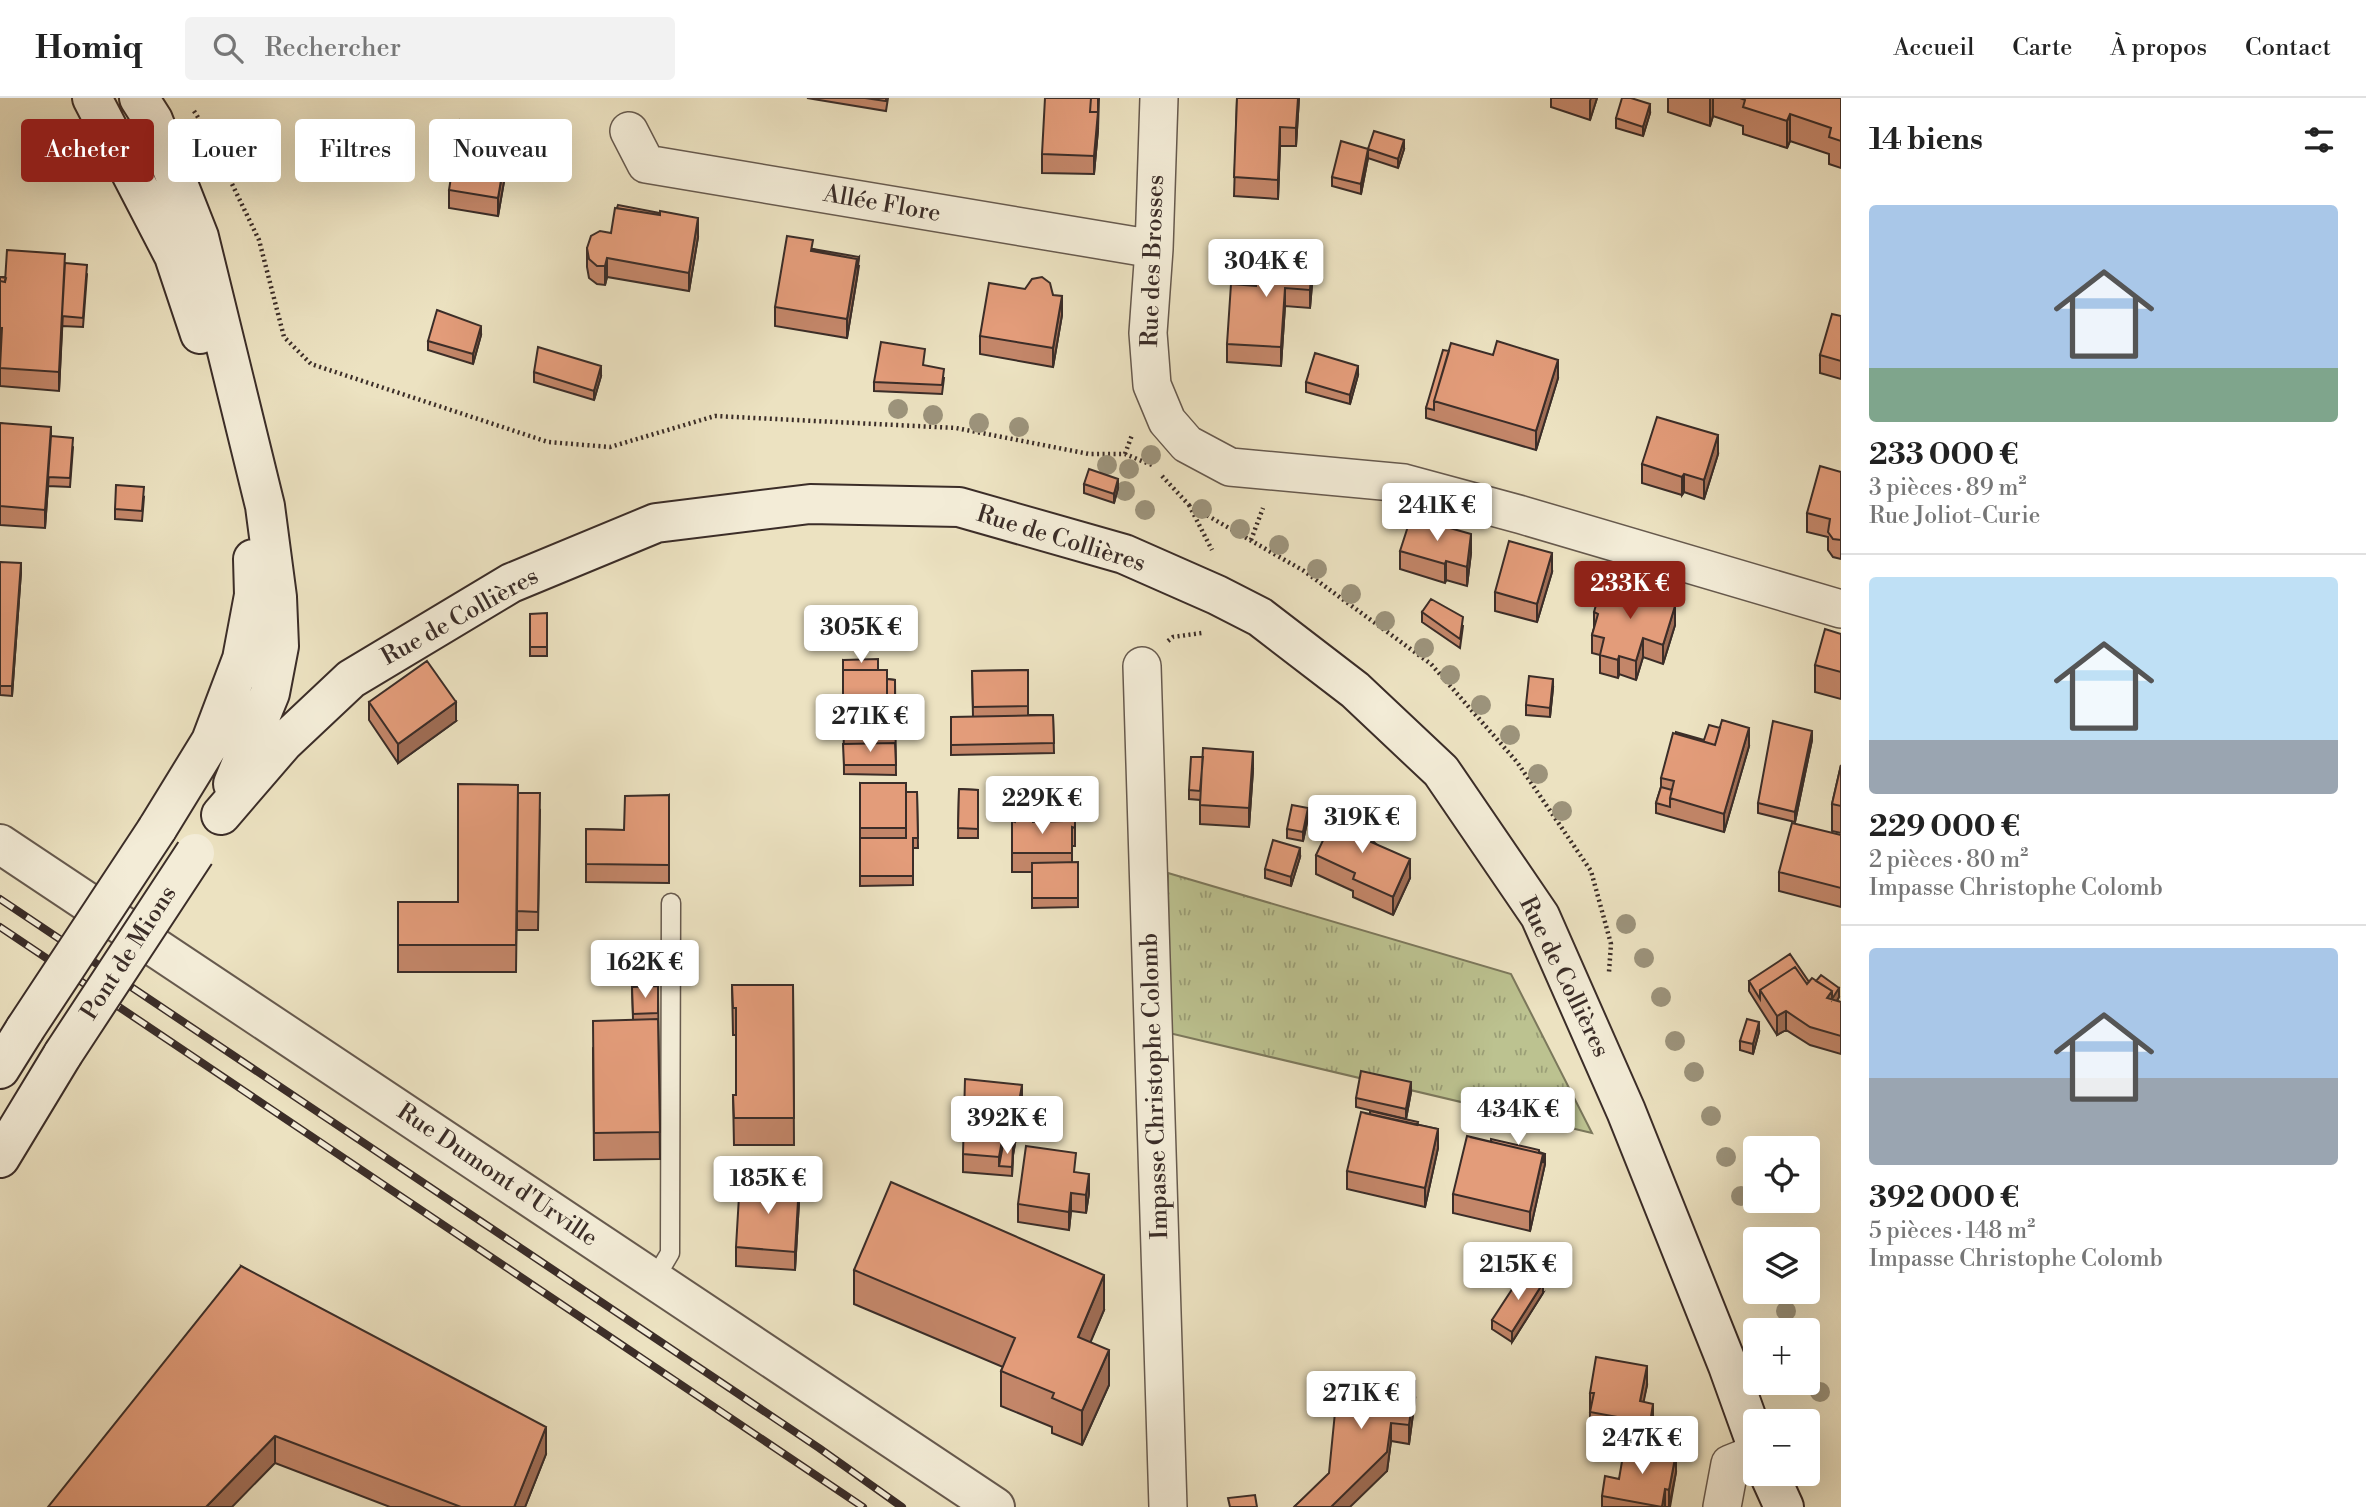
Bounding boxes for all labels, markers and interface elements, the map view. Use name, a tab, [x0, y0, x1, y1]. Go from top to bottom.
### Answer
search box	[185, 17, 675, 80]
text: Homiq	[35, 28, 143, 69]
icon: search	[209, 29, 247, 67]
text: Rechercher	[265, 32, 401, 64]
text: Accueil	[1893, 33, 1974, 63]
text: Carte	[2012, 33, 2072, 63]
text: À propos	[2110, 33, 2207, 63]
text: Contact	[2245, 33, 2331, 63]
chip: Acheter	[21, 119, 154, 182]
chip: Louer	[168, 119, 281, 182]
chip: Filtres	[295, 119, 415, 182]
chip: Nouveau	[429, 119, 572, 182]
text: 14 biens	[1869, 121, 1983, 159]
icon: filters	[2300, 121, 2338, 159]
street label: Rue des Brosses	[1135, 174, 1171, 348]
street label: Allée Flore	[820, 179, 943, 229]
pin: 304K €	[1209, 240, 1323, 299]
text: 304K €	[1224, 248, 1308, 276]
icon: home	[2041, 251, 2167, 377]
text: 233 000 €	[1869, 436, 2018, 474]
text: 3 pièces · 89 m²	[1869, 474, 2027, 502]
pin: 241K €	[1380, 484, 1494, 543]
text: 241K €	[1398, 492, 1476, 520]
street label: Rue de Collières	[973, 499, 1149, 579]
text: Rue Joliot-Curie	[1869, 502, 2040, 530]
street label: Rue de Collières	[376, 561, 544, 673]
pin: 233K €	[1573, 561, 1687, 621]
text: 233K €	[1590, 570, 1670, 598]
pin: 305K €	[804, 606, 918, 665]
text: 305K €	[820, 614, 902, 642]
icon: home	[2041, 623, 2167, 749]
pin: 271K €	[813, 694, 927, 754]
text: 271K €	[832, 703, 908, 731]
pin: 229K €	[985, 776, 1099, 836]
text: 229K €	[1002, 785, 1082, 813]
pin: 319K €	[1305, 796, 1419, 855]
text: 319K €	[1324, 804, 1400, 832]
text: 229 000 €	[1869, 808, 2020, 846]
text: 2 pièces · 80 m²	[1869, 846, 2028, 874]
text: Impasse Christophe Colomb	[1869, 874, 2163, 902]
street label: Pont de Mions	[74, 880, 184, 1026]
street label: Rue de Collières	[1512, 892, 1616, 1062]
street label: Impasse Christophe Colomb	[1135, 932, 1175, 1240]
pin: 162K €	[588, 940, 702, 1000]
text: 162K €	[607, 949, 683, 977]
icon: home	[2041, 994, 2167, 1120]
pin: 434K €	[1461, 1088, 1575, 1147]
pin: 392K €	[950, 1096, 1064, 1156]
text: 434K €	[1477, 1096, 1559, 1124]
street label: Rue Dumont d'Urville	[391, 1097, 603, 1253]
text: 392K €	[967, 1105, 1047, 1133]
map controls	[1743, 1136, 1820, 1486]
button: locate	[1743, 1136, 1820, 1213]
pin: 185K €	[711, 1156, 825, 1216]
text: 185K €	[730, 1165, 806, 1193]
text: 392 000 €	[1869, 1179, 2019, 1217]
text: 5 pièces · 148 m²	[1869, 1217, 2035, 1245]
button: layers	[1743, 1227, 1820, 1304]
pin: 215K €	[1461, 1242, 1575, 1302]
text: Impasse Christophe Colomb	[1869, 1245, 2163, 1273]
text: 215K €	[1479, 1251, 1557, 1279]
button: +	[1743, 1318, 1820, 1395]
pin: 271K €	[1304, 1372, 1418, 1431]
text: 271K €	[1323, 1380, 1399, 1408]
button: −	[1743, 1409, 1820, 1486]
pin: 247K €	[1585, 1416, 1699, 1476]
text: 247K €	[1602, 1425, 1682, 1453]

